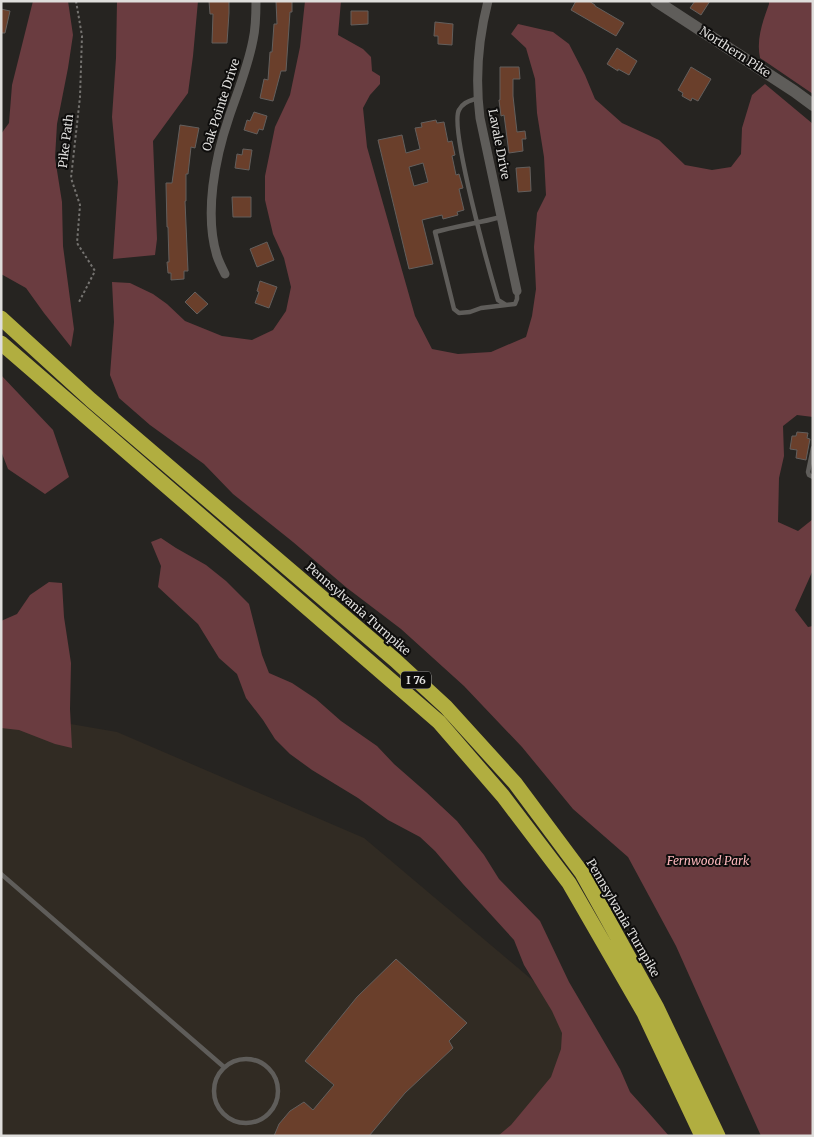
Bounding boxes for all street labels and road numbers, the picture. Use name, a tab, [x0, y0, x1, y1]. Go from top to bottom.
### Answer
street label: Northern Pike	[697, 23, 774, 80]
street label: Oak Pointe Drive	[198, 57, 243, 153]
street label: Lavale Drive	[485, 107, 514, 180]
street label: Pike Path	[55, 113, 76, 169]
street label: Pennsylvania Turnpike	[303, 559, 414, 658]
road number: I 76	[401, 672, 431, 688]
street label: Pennsylvania Turnpike	[583, 856, 663, 979]

